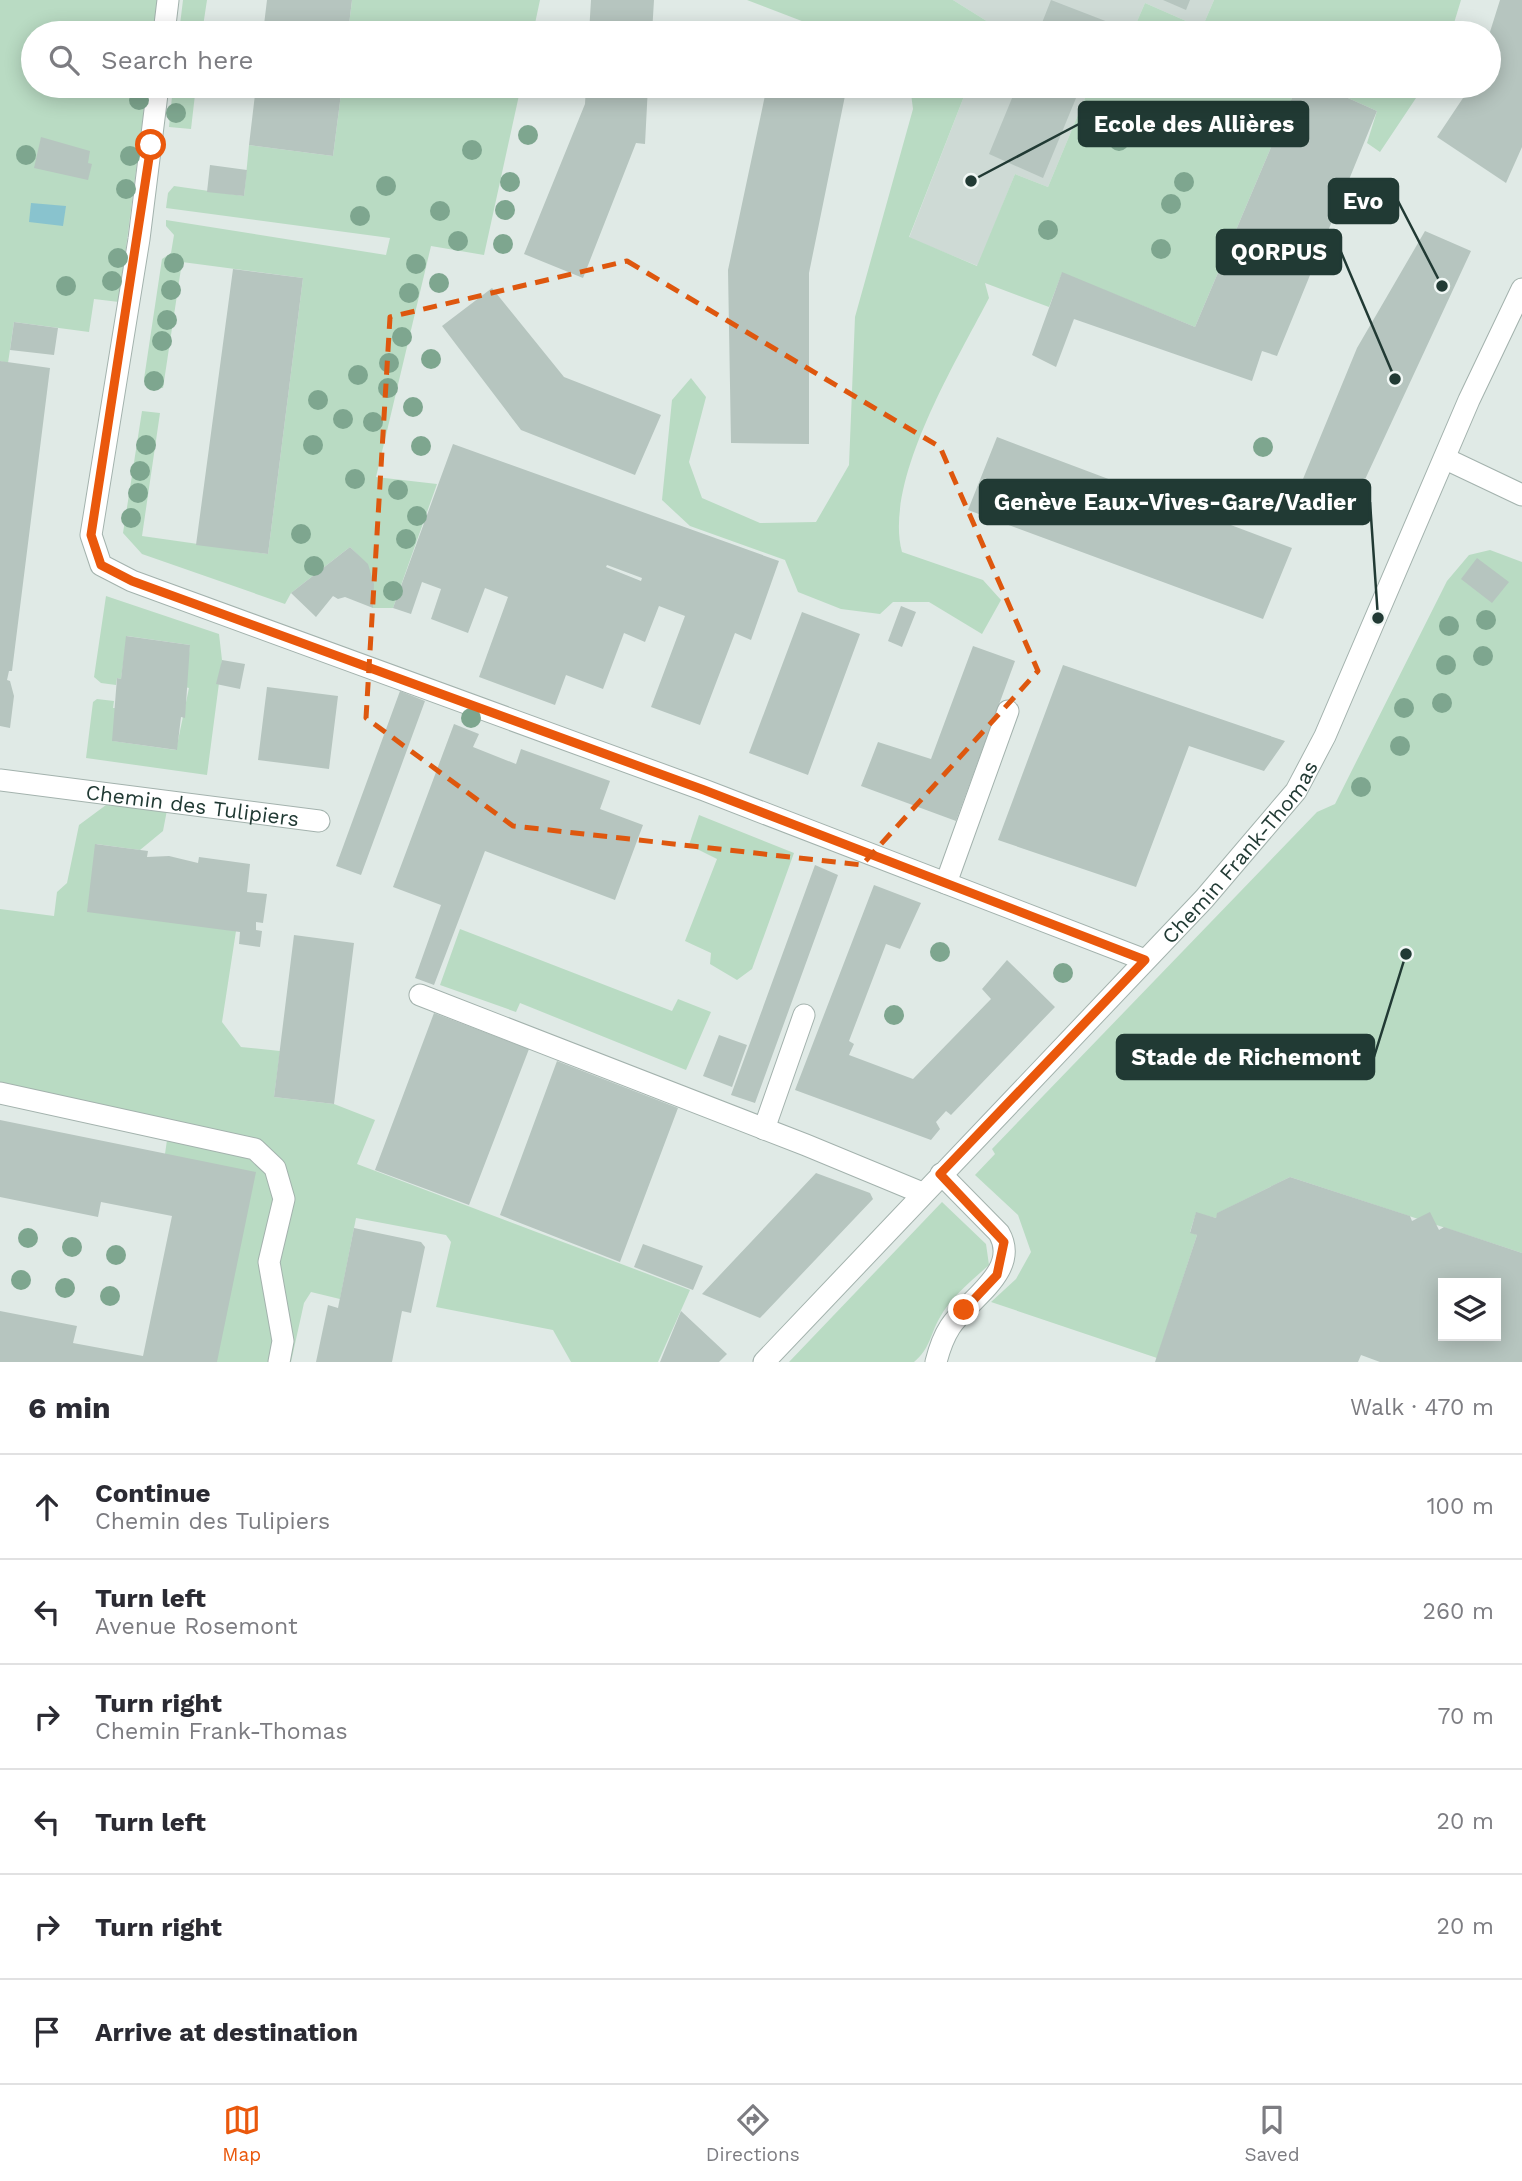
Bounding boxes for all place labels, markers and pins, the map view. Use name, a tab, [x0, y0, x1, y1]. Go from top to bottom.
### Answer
callout: Ecole des Allières	[1079, 102, 1308, 146]
callout: Evo	[1329, 179, 1398, 223]
callout: QORPUS	[1217, 230, 1341, 274]
callout: Genève Eaux-Vives-Gare/Vadier	[980, 480, 1370, 524]
callout: Stade de Richemont	[1117, 1035, 1374, 1079]

